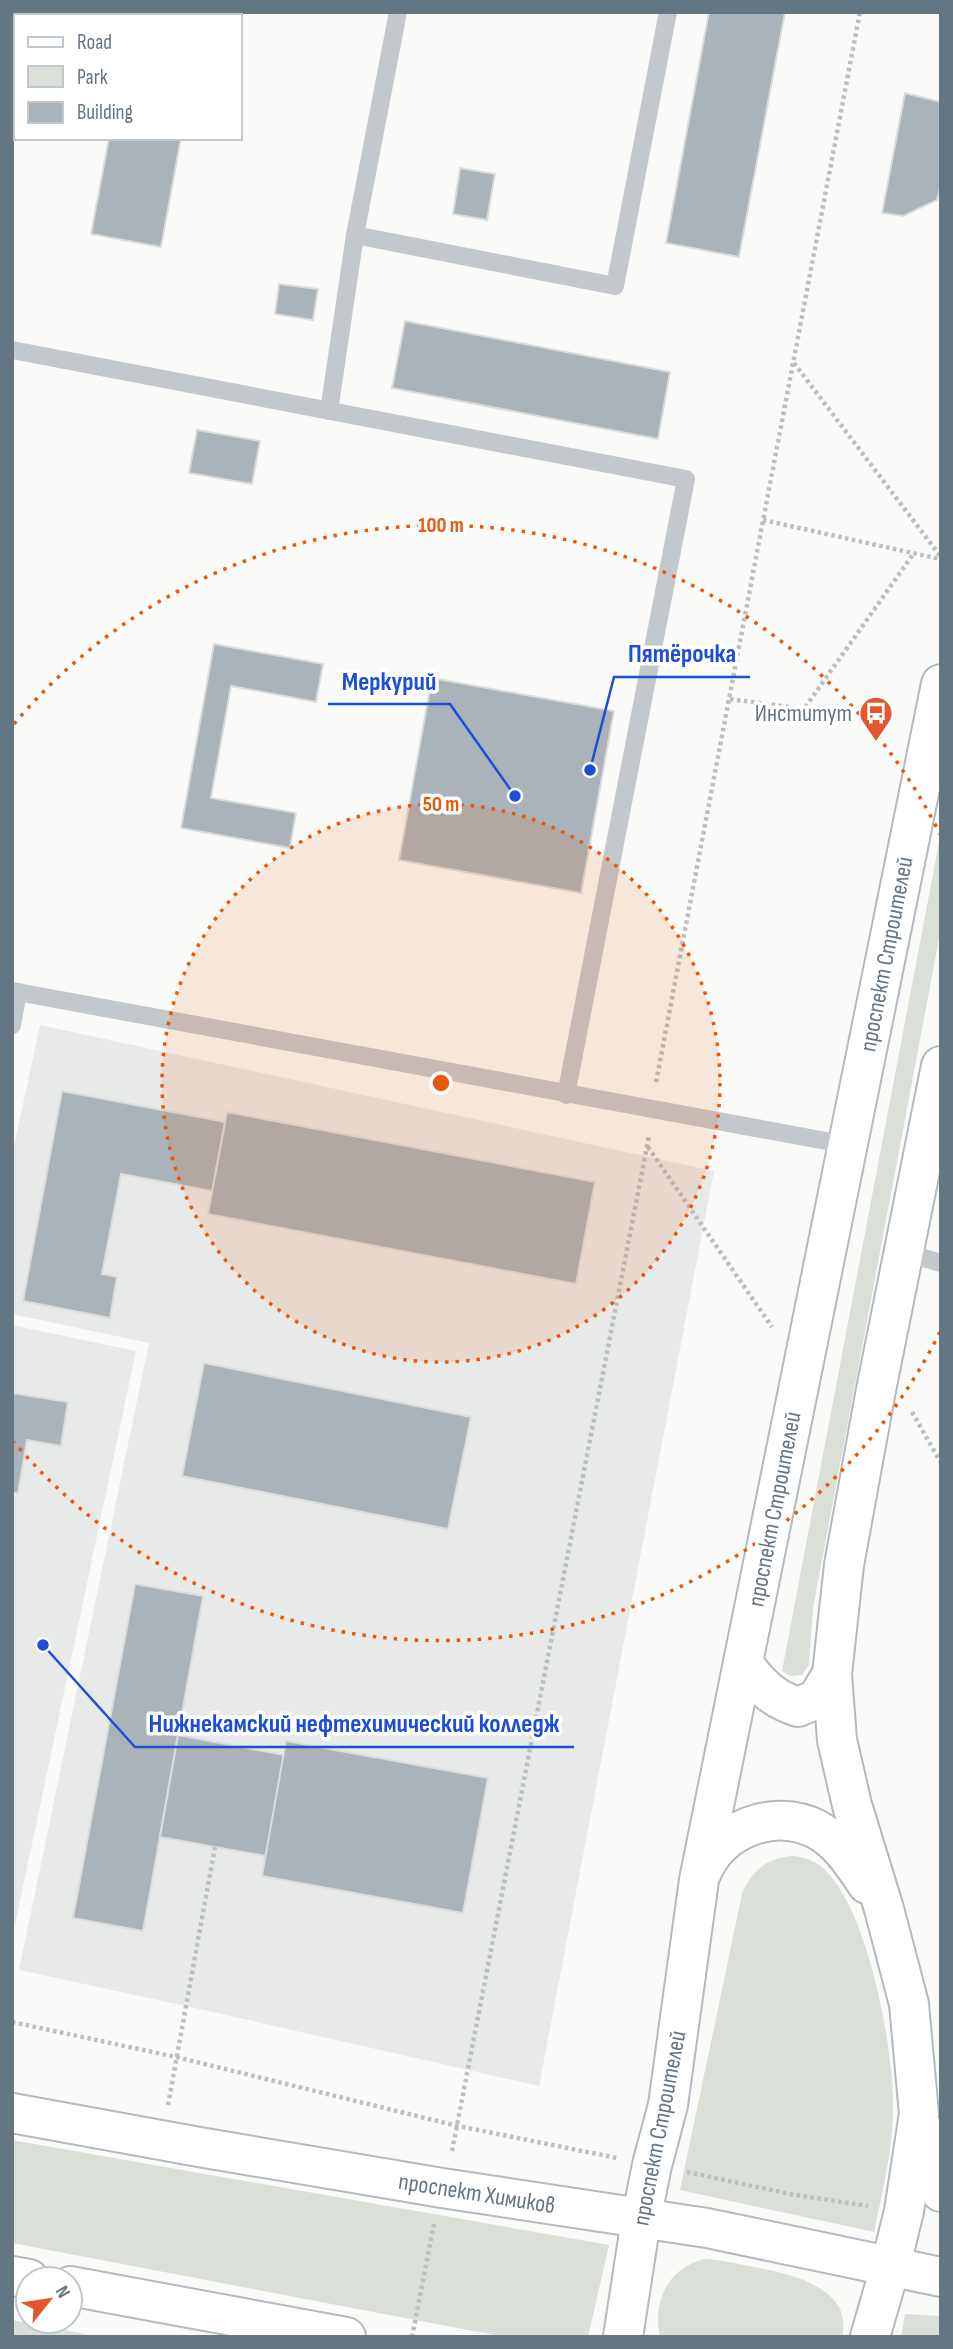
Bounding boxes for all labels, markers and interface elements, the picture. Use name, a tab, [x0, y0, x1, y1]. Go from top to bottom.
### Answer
legend	[14, 14, 242, 140]
text: Road	[77, 30, 112, 55]
text: Park	[77, 65, 108, 90]
text: Building	[77, 100, 133, 125]
text: 100 m	[418, 513, 464, 538]
callout: Пятёрочка	[614, 630, 750, 677]
text: Пятёрочка	[628, 639, 736, 670]
callout: Меркурий	[328, 657, 450, 704]
text: Меркурий	[342, 667, 436, 698]
bus stop icon: Институт	[857, 694, 895, 743]
place label: Институт	[755, 699, 852, 728]
text: 50 m	[423, 792, 459, 817]
street label: проспект Строителей	[853, 854, 920, 1054]
centre of rings	[429, 1071, 453, 1095]
street label: проспект Строителей	[741, 1409, 808, 1609]
callout: Нижнекамский нефтехимический колледж	[135, 1700, 574, 1747]
text: Нижнекамский нефтехимический колледж	[149, 1709, 560, 1740]
street label: проспект Строителей	[626, 2028, 693, 2228]
street label: проспект Химиков	[396, 2167, 557, 2220]
north arrow	[14, 2265, 84, 2335]
text: N	[50, 2282, 75, 2302]

